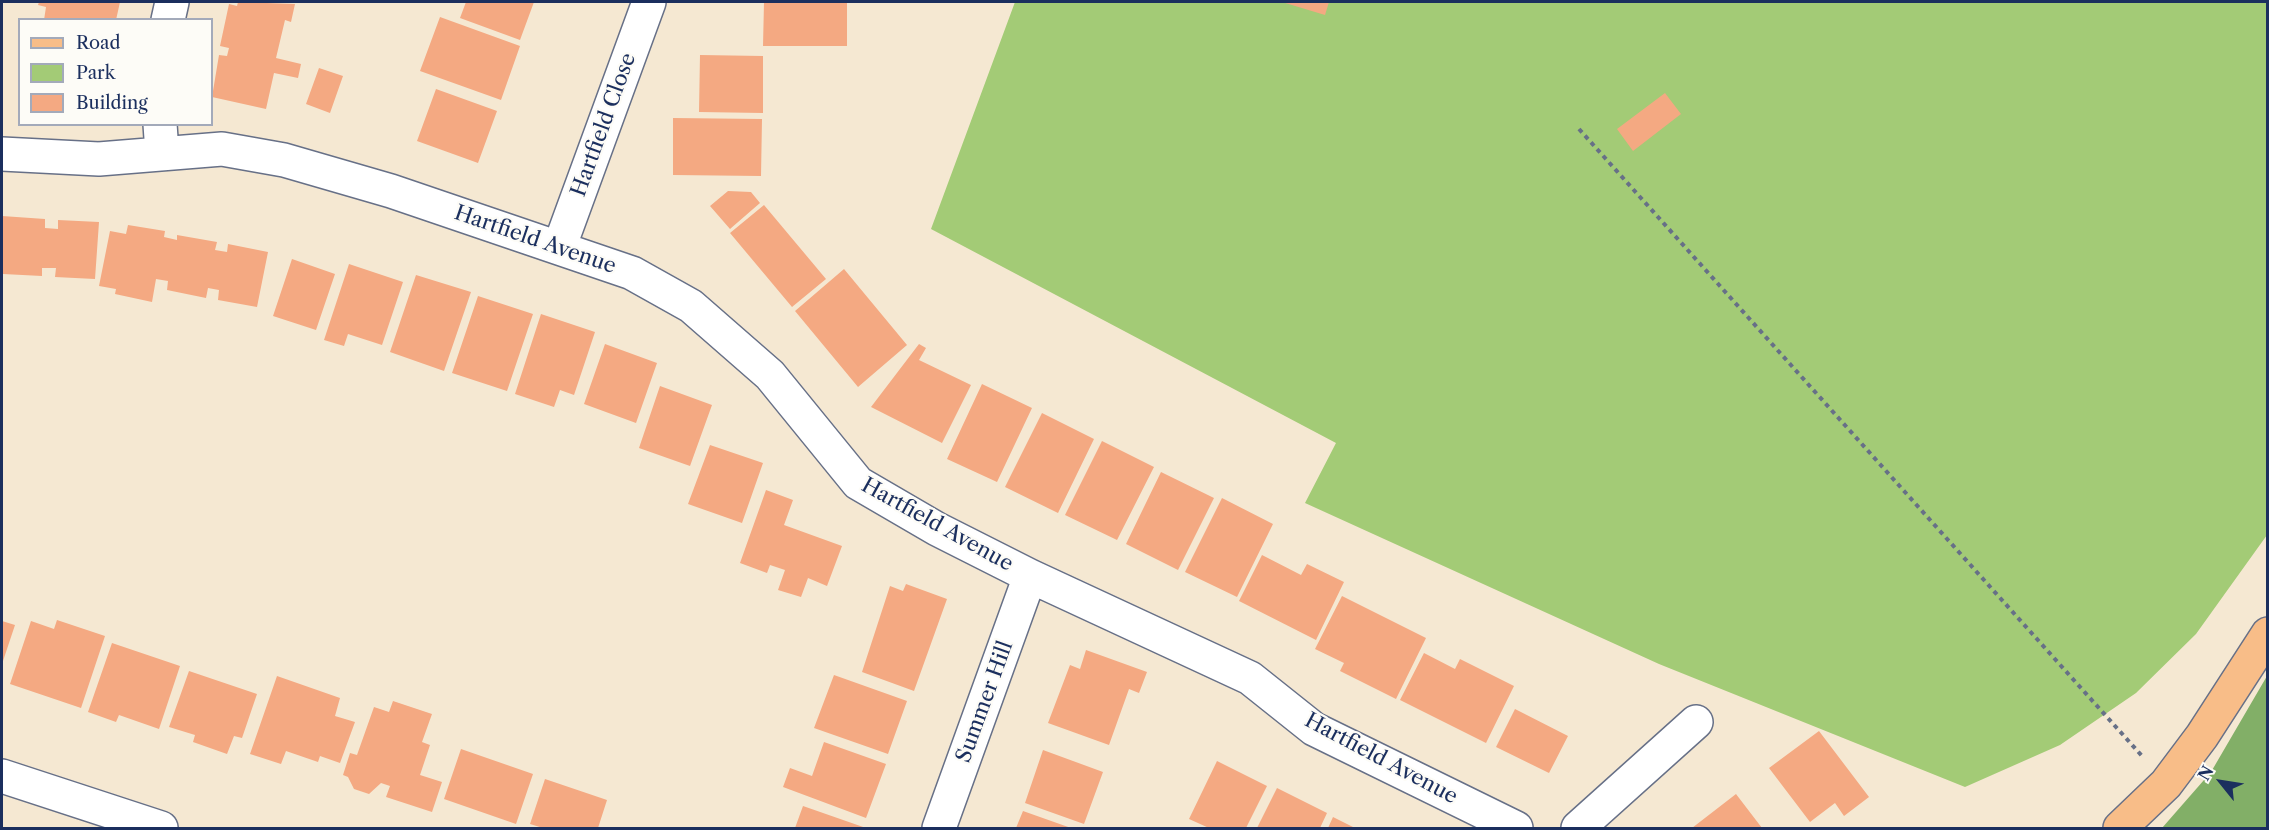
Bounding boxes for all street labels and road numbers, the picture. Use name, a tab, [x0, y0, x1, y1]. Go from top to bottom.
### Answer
street label: Hartfield Close	[566, 50, 642, 200]
street label: Hartfield Avenue	[451, 201, 619, 279]
street label: Hartfield Avenue	[857, 473, 1017, 577]
street label: Summer Hill	[951, 638, 1019, 766]
street label: Hartfield Avenue	[1300, 708, 1462, 810]

